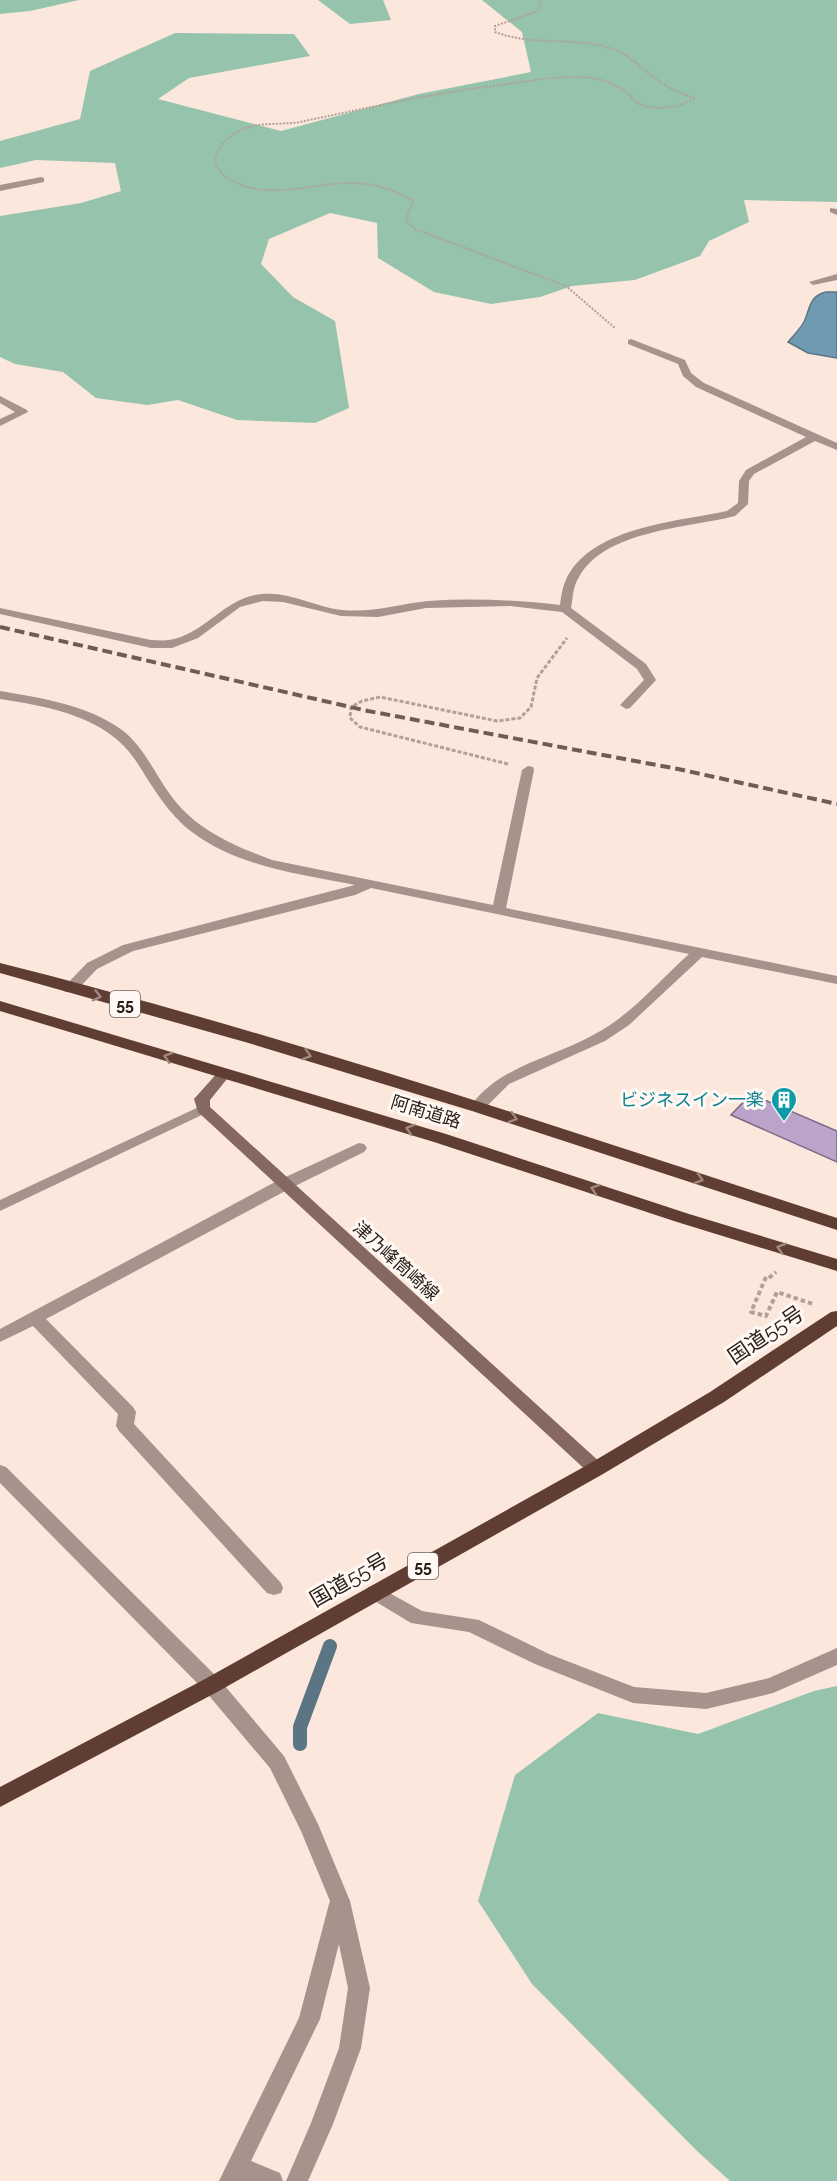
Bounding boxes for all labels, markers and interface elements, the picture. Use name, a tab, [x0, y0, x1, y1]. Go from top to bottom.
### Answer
one-way arrow	[91, 989, 101, 1001]
road number: 55	[110, 991, 140, 1017]
one-way arrow	[301, 1048, 312, 1060]
one-way arrow	[163, 1052, 174, 1064]
building icon: ビジネスイン一楽	[769, 1085, 799, 1123]
place label: ビジネスイン一楽	[620, 1089, 764, 1110]
street label: 阿南道路	[389, 1091, 464, 1132]
one-way arrow	[507, 1111, 518, 1123]
one-way arrow	[405, 1124, 416, 1136]
one-way arrow	[693, 1171, 704, 1184]
one-way arrow	[590, 1184, 601, 1196]
street label: 津乃峰筒崎線	[349, 1217, 443, 1305]
one-way arrow	[776, 1243, 787, 1255]
street label: 国道55号	[723, 1300, 808, 1369]
street label: 国道55号	[305, 1547, 392, 1612]
road number: 55	[408, 1553, 438, 1579]

